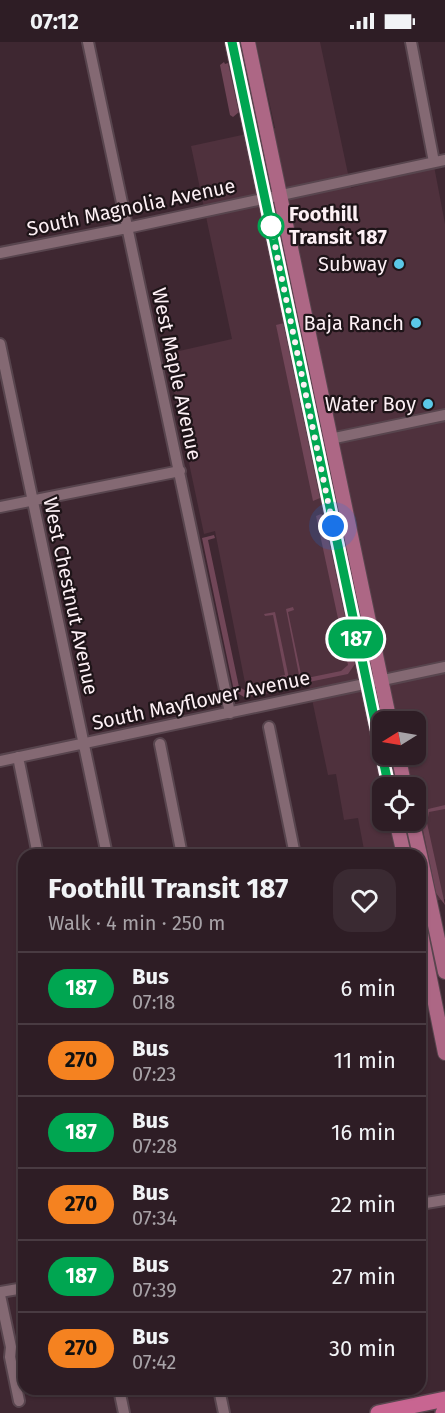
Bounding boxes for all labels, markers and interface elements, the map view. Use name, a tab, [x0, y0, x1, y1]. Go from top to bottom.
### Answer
text: 07:12	[30, 8, 79, 35]
street label: South Magnolia Avenue	[25, 173, 237, 241]
place label: Foothill Transit 187	[289, 202, 387, 249]
marker: Foothill Transit 187	[258, 213, 284, 239]
place label: Subway	[318, 252, 387, 276]
marker: Subway	[392, 257, 406, 271]
street label: West Maple Avenue	[147, 286, 207, 462]
place label: Baja Ranch	[304, 311, 404, 335]
marker: Baja Ranch	[409, 316, 423, 330]
place label: Water Boy	[325, 392, 416, 416]
marker: Water Boy	[421, 397, 435, 411]
street label: West Chestnut Avenue	[38, 495, 104, 697]
your location	[318, 511, 348, 541]
line badge: 187	[322, 620, 391, 658]
text: 187	[340, 626, 372, 652]
street label: South Mayflower Avenue	[90, 665, 312, 735]
north arrow	[372, 711, 426, 765]
map controls	[372, 711, 426, 831]
button: locate	[372, 777, 426, 831]
button: heart	[333, 869, 396, 932]
text: Foothill Transit 187	[48, 872, 288, 905]
text: Walk · 4 min · 250 m	[48, 911, 225, 935]
text: Bus	[132, 963, 169, 990]
text: 187	[65, 975, 97, 1001]
text: 6 min	[340, 975, 396, 1002]
text: 07:18	[132, 990, 175, 1014]
text: Bus	[132, 1035, 169, 1062]
text: 270	[65, 1047, 97, 1073]
text: 11 min	[333, 1047, 396, 1074]
text: 07:23	[132, 1062, 176, 1086]
text: Bus	[132, 1107, 169, 1134]
text: 187	[65, 1119, 97, 1145]
text: 16 min	[331, 1119, 396, 1146]
text: 07:28	[132, 1134, 177, 1158]
text: Bus	[132, 1179, 169, 1206]
text: 270	[65, 1191, 97, 1217]
text: 22 min	[330, 1191, 396, 1218]
text: 07:34	[132, 1206, 177, 1230]
text: Bus	[132, 1251, 169, 1278]
text: 187	[65, 1263, 97, 1289]
text: 27 min	[332, 1263, 396, 1290]
text: 07:39	[132, 1278, 177, 1302]
text: Bus	[132, 1323, 169, 1350]
text: 270	[65, 1335, 97, 1361]
text: 30 min	[329, 1335, 396, 1362]
text: 07:42	[132, 1350, 176, 1374]

